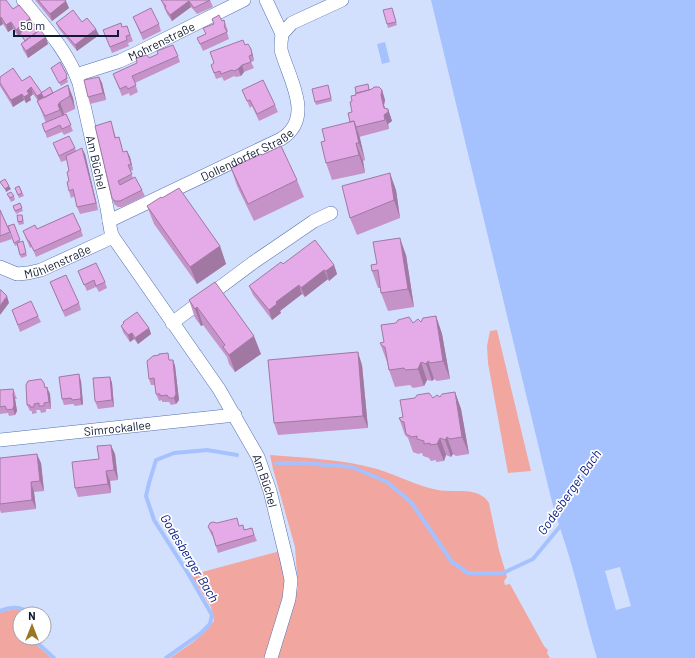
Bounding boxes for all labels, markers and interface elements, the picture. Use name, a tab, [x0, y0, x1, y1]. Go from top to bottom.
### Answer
scale bar	[14, 12, 118, 38]
text: 50 m	[20, 18, 45, 32]
street label: Mohrenstraße	[126, 19, 197, 63]
street label: Dollendorfer Straße	[198, 125, 296, 183]
street label: Am Büchel	[84, 134, 110, 191]
street label: Mühlenstraße	[23, 241, 93, 281]
street label: Simrockallee	[83, 417, 152, 438]
water label: Godesberger Bach	[534, 446, 605, 538]
street label: Am Büchel	[250, 452, 281, 509]
water label: Godesberger Bach	[157, 511, 223, 605]
north arrow	[12, 606, 52, 646]
text: N	[28, 609, 36, 622]

